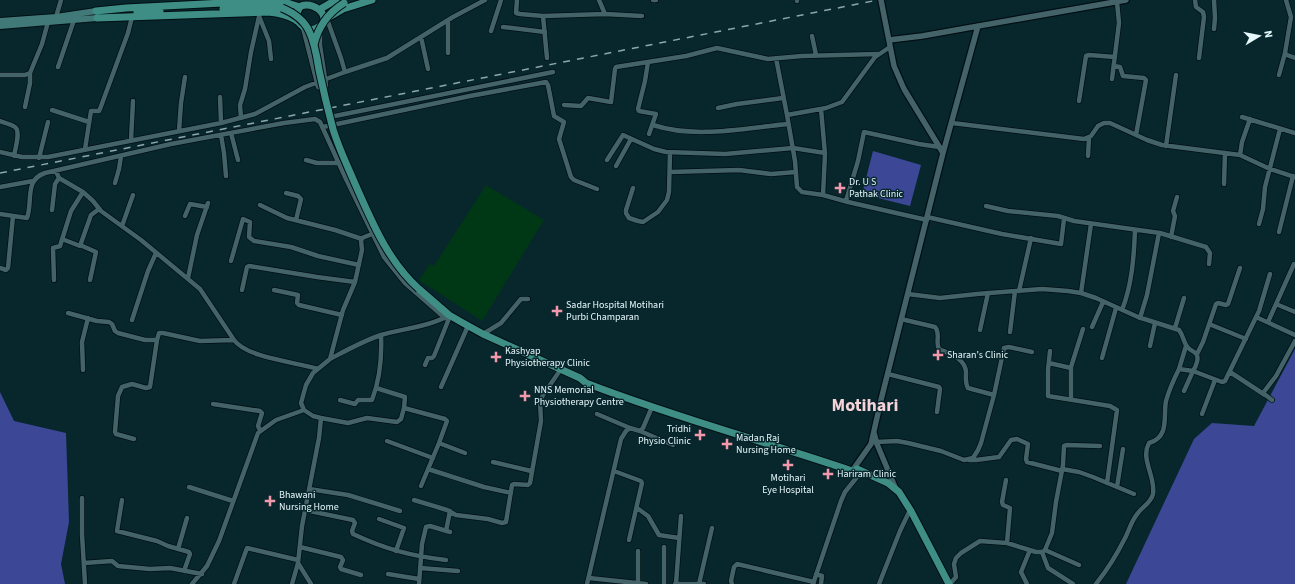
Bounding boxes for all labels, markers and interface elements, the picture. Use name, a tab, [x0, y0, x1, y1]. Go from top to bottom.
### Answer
north arrow	[1239, 16, 1279, 56]
text: N	[1260, 29, 1276, 39]
place label: Dr. U S Pathak Clinic	[849, 175, 904, 201]
marker: Dr. U S Pathak Clinic	[834, 182, 846, 194]
place label: Sadar Hospital Motihari Purbi Champaran	[566, 298, 664, 324]
marker: Sadar Hospital Motihari Purbi Champaran	[551, 305, 563, 317]
place label: Kashyap Physiotherapy Clinic	[505, 344, 591, 370]
place label: Sharan's Clinic	[947, 348, 1009, 362]
marker: Sharan's Clinic	[932, 349, 944, 361]
marker: Kashyap Physiotherapy Clinic	[490, 351, 502, 363]
place label: NNS Memorial Physiotherapy Centre	[534, 383, 624, 409]
marker: NNS Memorial Physiotherapy Centre	[519, 390, 531, 402]
district label: Motihari	[832, 393, 899, 418]
place label: Tridhi Physio Clinic	[638, 422, 691, 448]
marker: Tridhi Physio Clinic	[694, 429, 706, 441]
place label: Madan Raj Nursing Home	[736, 431, 796, 457]
marker: Madan Raj Nursing Home	[721, 438, 733, 450]
marker: Motihari Eye Hospital	[782, 459, 794, 471]
place label: Hariram Clinic	[837, 467, 897, 481]
marker: Hariram Clinic	[822, 468, 834, 480]
place label: Motihari Eye Hospital	[762, 471, 814, 497]
place label: Bhawani Nursing Home	[279, 488, 339, 514]
marker: Bhawani Nursing Home	[264, 495, 276, 507]

